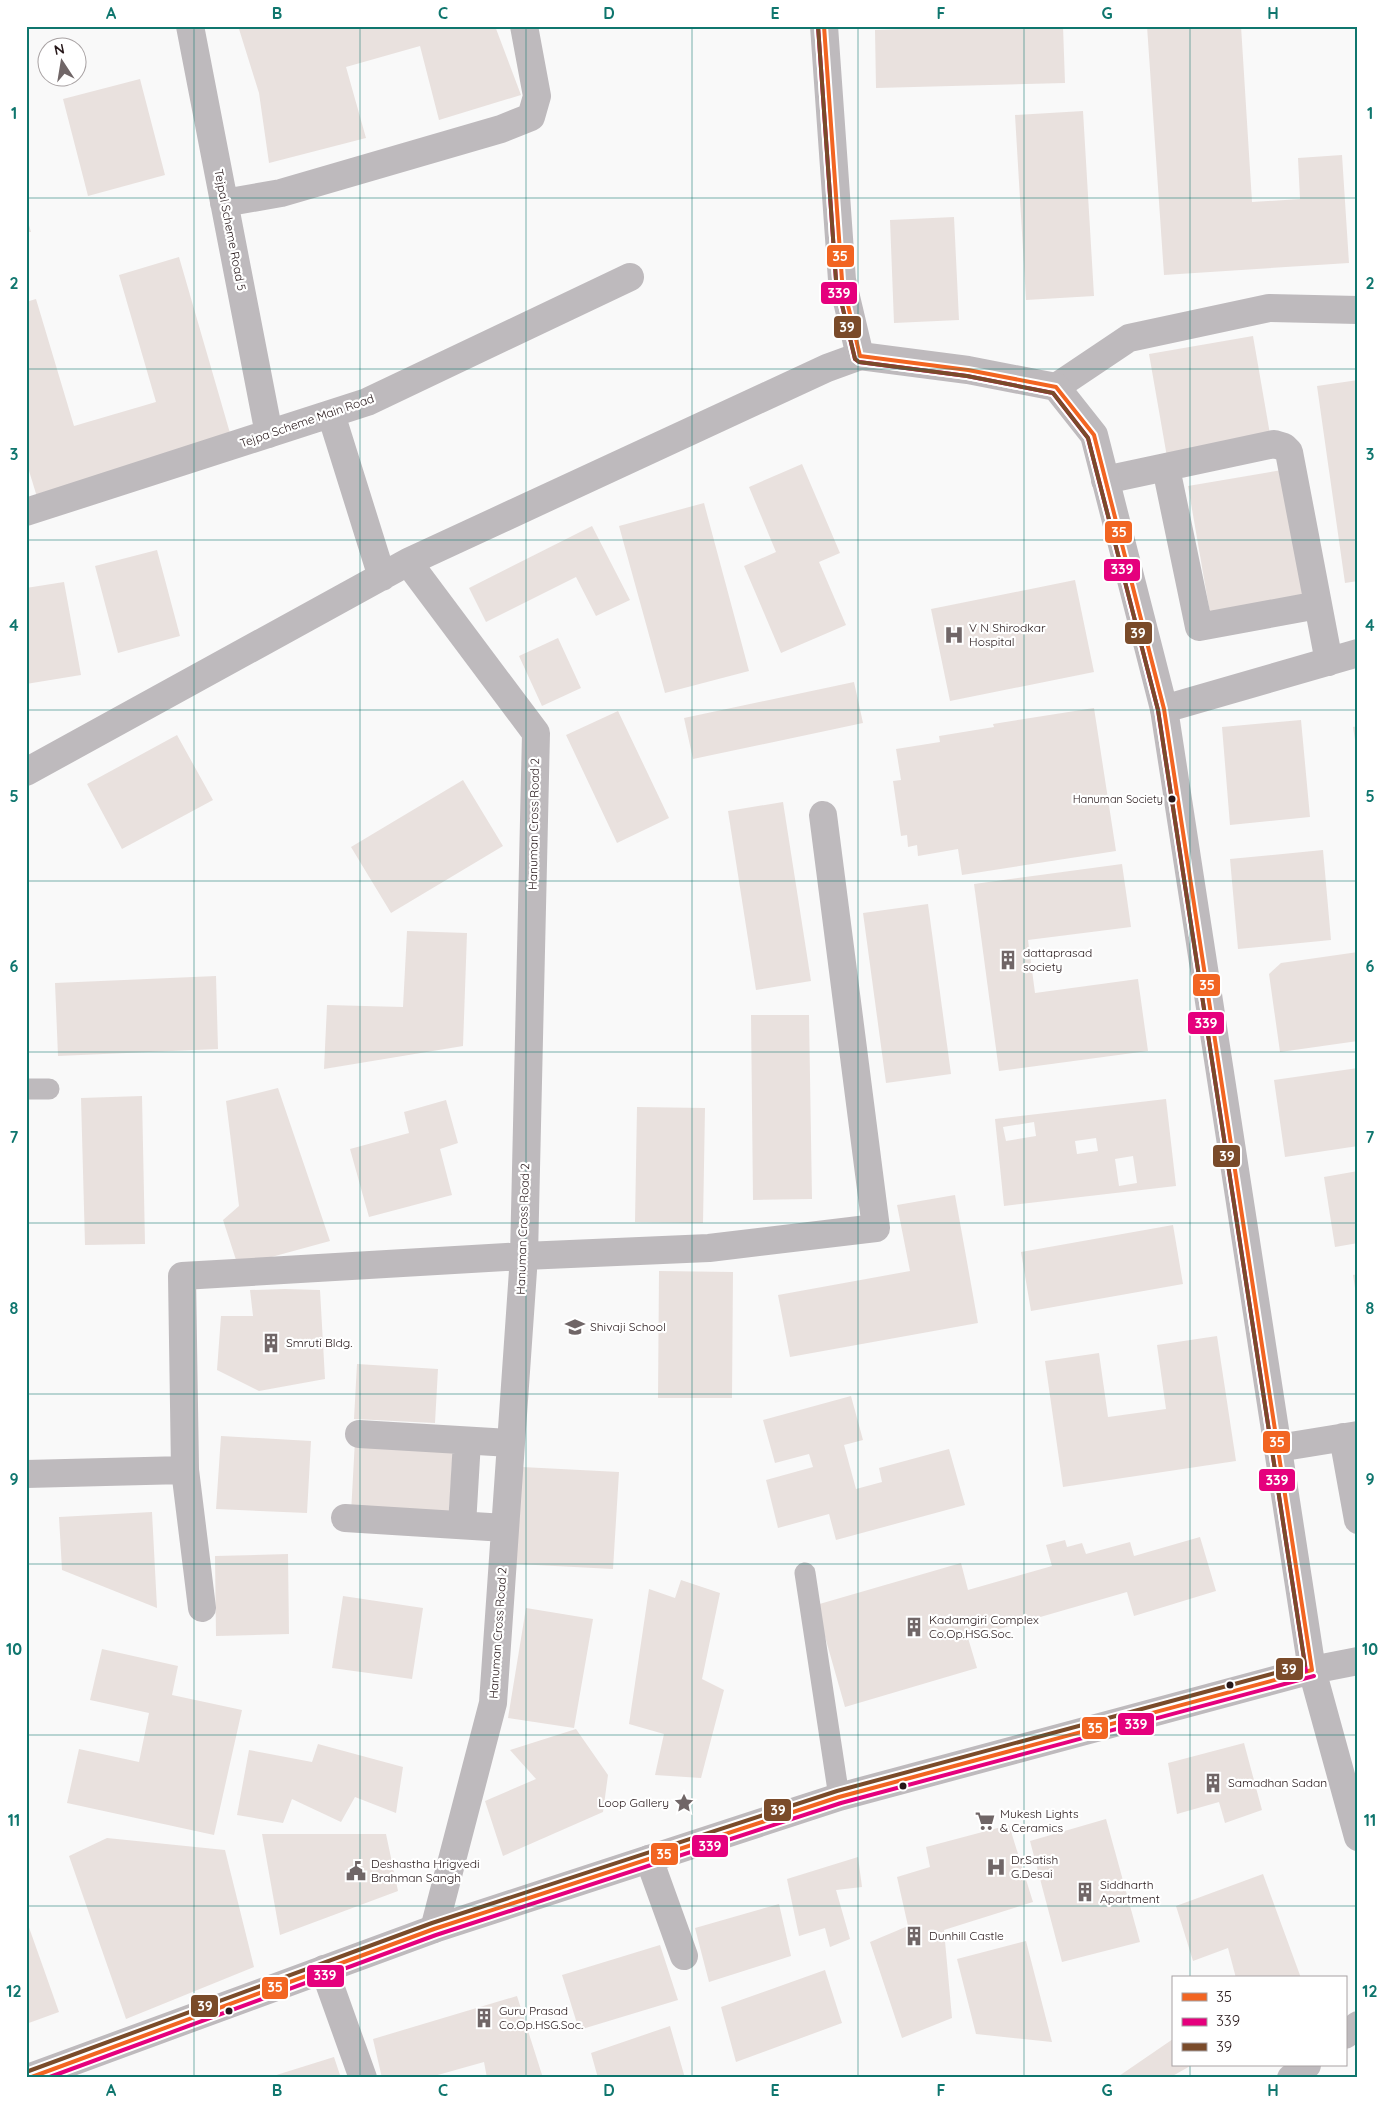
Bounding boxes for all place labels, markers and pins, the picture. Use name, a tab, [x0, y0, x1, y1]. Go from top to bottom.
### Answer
place label: V N Shirodkar Hospital	[969, 620, 1046, 649]
hospital icon: V N Shirodkar Hospital	[943, 624, 965, 646]
place label: Hanuman Society	[1073, 792, 1163, 806]
marker: Hanuman Society	[1167, 794, 1177, 804]
place label: dattaprasad society	[1023, 945, 1092, 974]
building icon: dattaprasad society	[997, 949, 1019, 971]
school or university icon: Shivaji School	[564, 1316, 586, 1338]
place label: Shivaji School	[590, 1319, 666, 1334]
building icon: Smruti Bldg.	[260, 1332, 282, 1354]
place label: Smruti Bldg.	[286, 1335, 352, 1350]
place label: Kadamgiri Complex Co.Op.HSG.Soc.	[929, 1612, 1039, 1641]
building icon: Kadamgiri Complex Co.Op.HSG.Soc.	[903, 1616, 925, 1638]
unlabelled marker	[1225, 1680, 1235, 1690]
building icon: Samadhan Sadan	[1202, 1772, 1224, 1794]
place label: Samadhan Sadan	[1228, 1775, 1327, 1790]
unlabelled marker	[898, 1781, 908, 1791]
place icon: Loop Gallery	[673, 1792, 695, 1814]
place label: Loop Gallery	[598, 1795, 669, 1810]
place label: Mukesh Lights & Ceramics	[1000, 1806, 1079, 1835]
supermarket icon: Mukesh Lights & Ceramics	[974, 1810, 996, 1832]
place label: Dr.Satish G.Desai	[1011, 1852, 1058, 1881]
place label: Deshastha Hrigvedi Brahman Sangh	[371, 1856, 480, 1885]
hospital icon: Dr.Satish G.Desai	[985, 1856, 1007, 1878]
public building icon: Deshastha Hrigvedi Brahman Sangh	[345, 1860, 367, 1882]
place label: Siddharth Apartment	[1100, 1877, 1160, 1906]
building icon: Siddharth Apartment	[1074, 1881, 1096, 1903]
building icon: Dunhill Castle	[903, 1925, 925, 1947]
place label: Dunhill Castle	[929, 1928, 1004, 1943]
place label: Guru Prasad Co.Op.HSG.Soc.	[499, 2003, 583, 2032]
unlabelled marker	[224, 2006, 234, 2016]
building icon: Guru Prasad Co.Op.HSG.Soc.	[473, 2007, 495, 2029]

